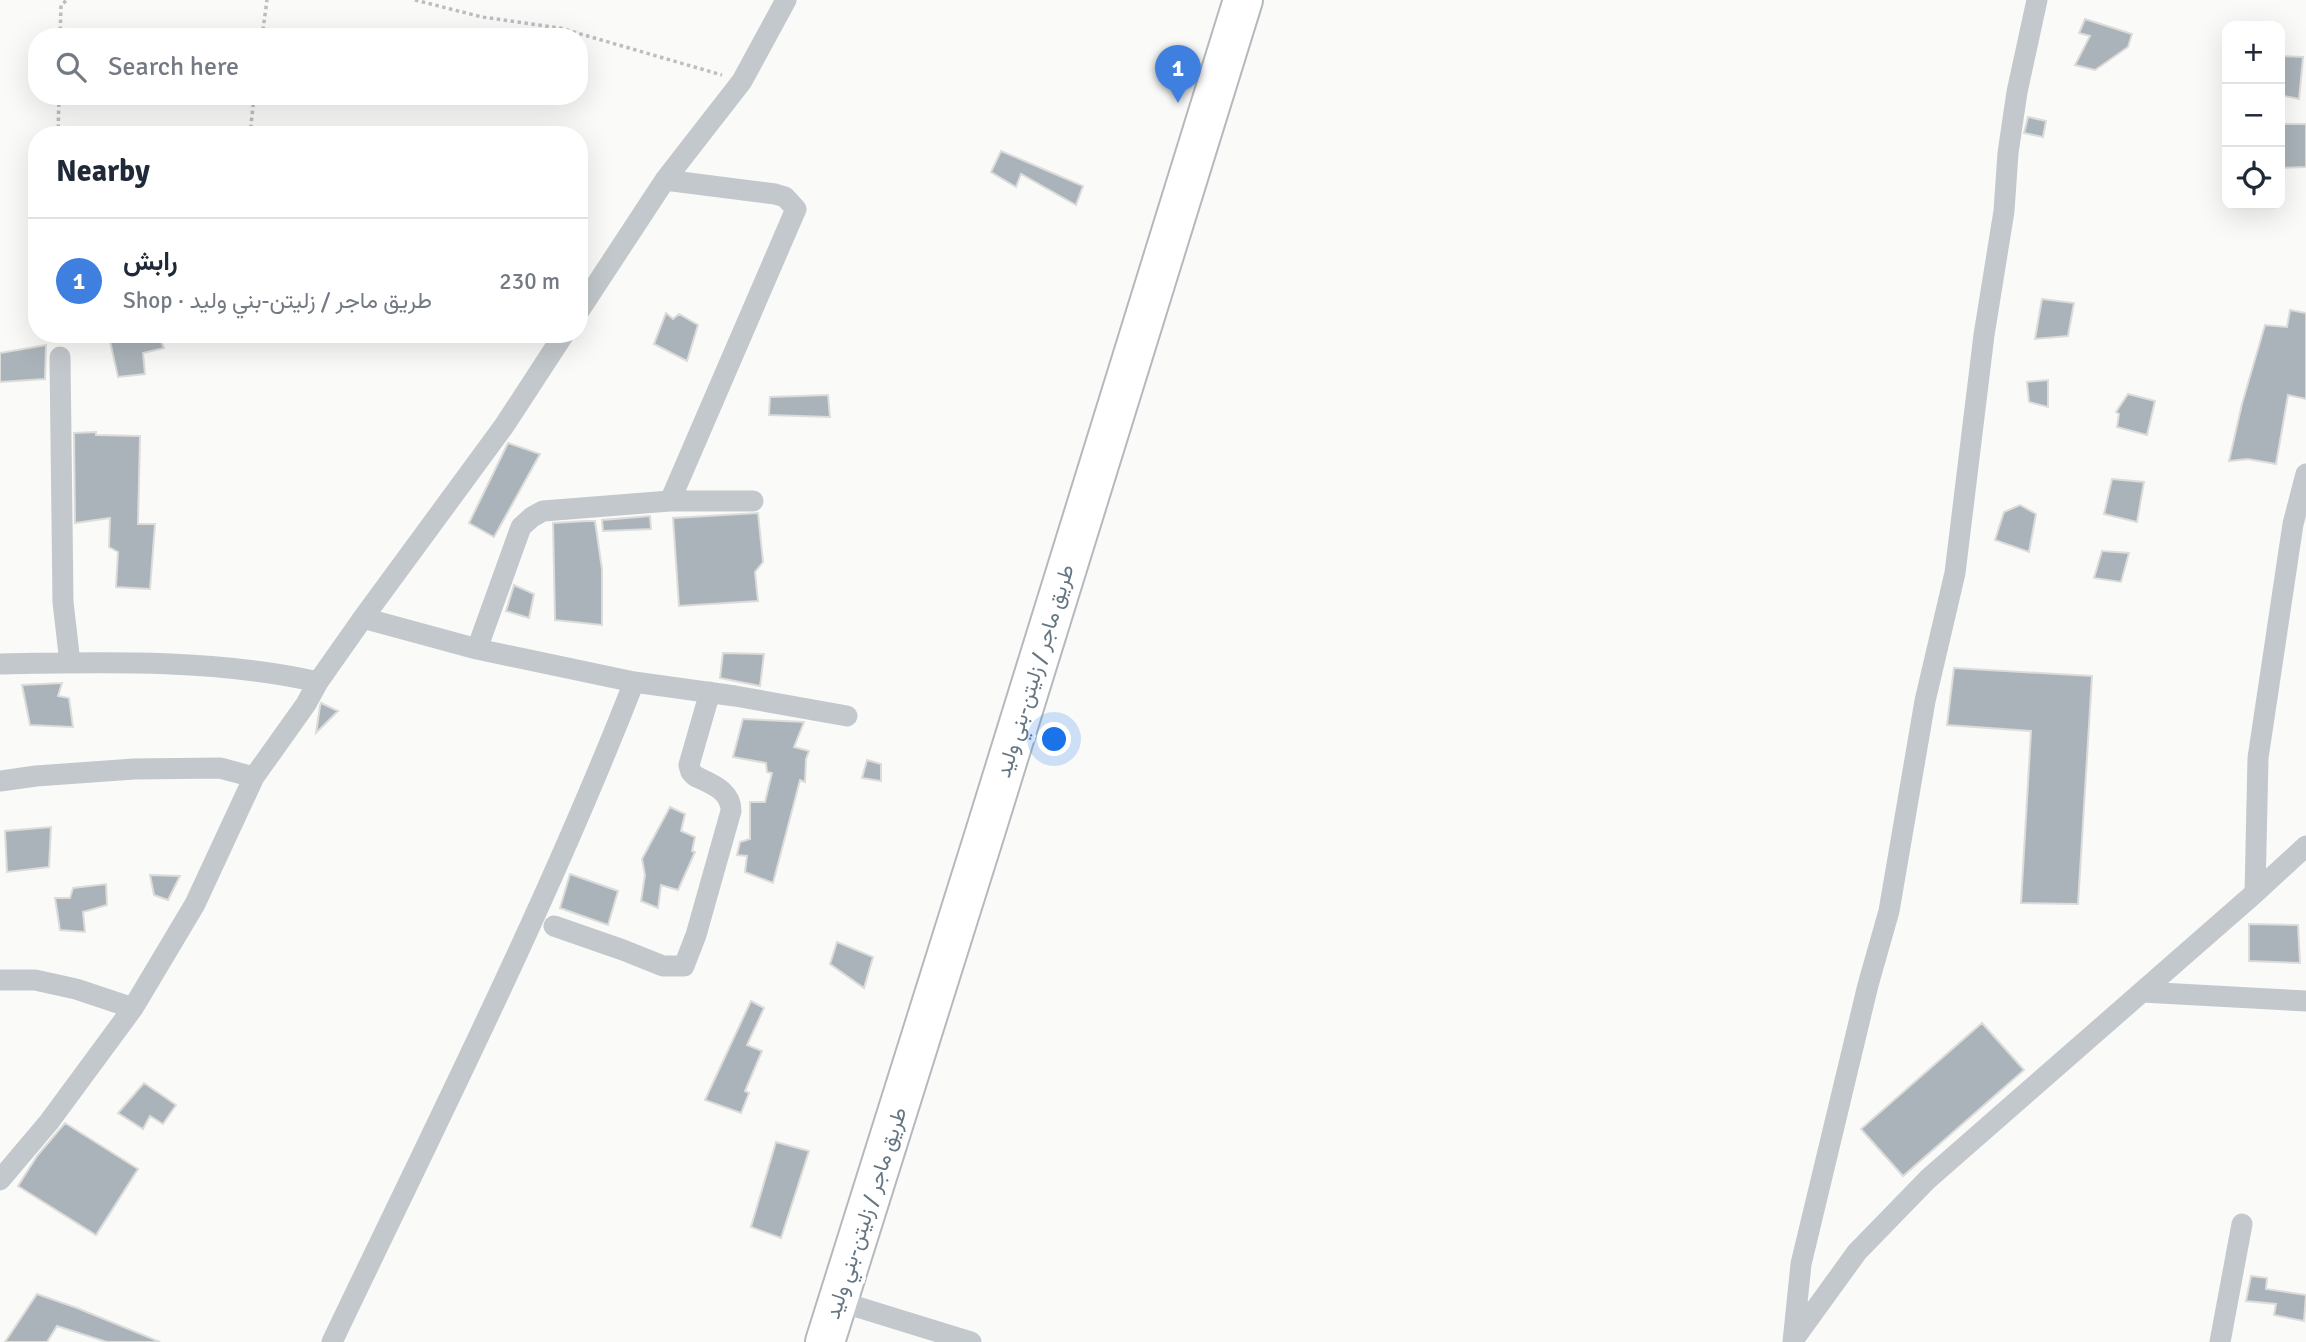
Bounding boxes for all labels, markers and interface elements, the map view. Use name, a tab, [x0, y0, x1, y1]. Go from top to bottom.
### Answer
map controls	[2222, 21, 2285, 210]
button: +	[2222, 21, 2285, 84]
search box	[28, 28, 588, 105]
pin: 1	[1155, 45, 1201, 103]
icon: search	[52, 48, 90, 86]
text: Search here	[108, 51, 239, 83]
button: −	[2222, 84, 2285, 147]
button: locate	[2222, 147, 2285, 210]
text: Nearby	[56, 153, 150, 190]
text: رابش	[123, 246, 178, 278]
text: 1	[73, 267, 85, 296]
text: 230 m	[499, 267, 560, 296]
text: Shop · طريق ماجر / زليتن-بني وليد	[123, 286, 432, 315]
street label: طريق ماجر / زليتن-بني وليد	[990, 561, 1084, 782]
your location	[1037, 722, 1071, 756]
street label: طريق ماجر / زليتن-بني وليد	[819, 1104, 916, 1323]

